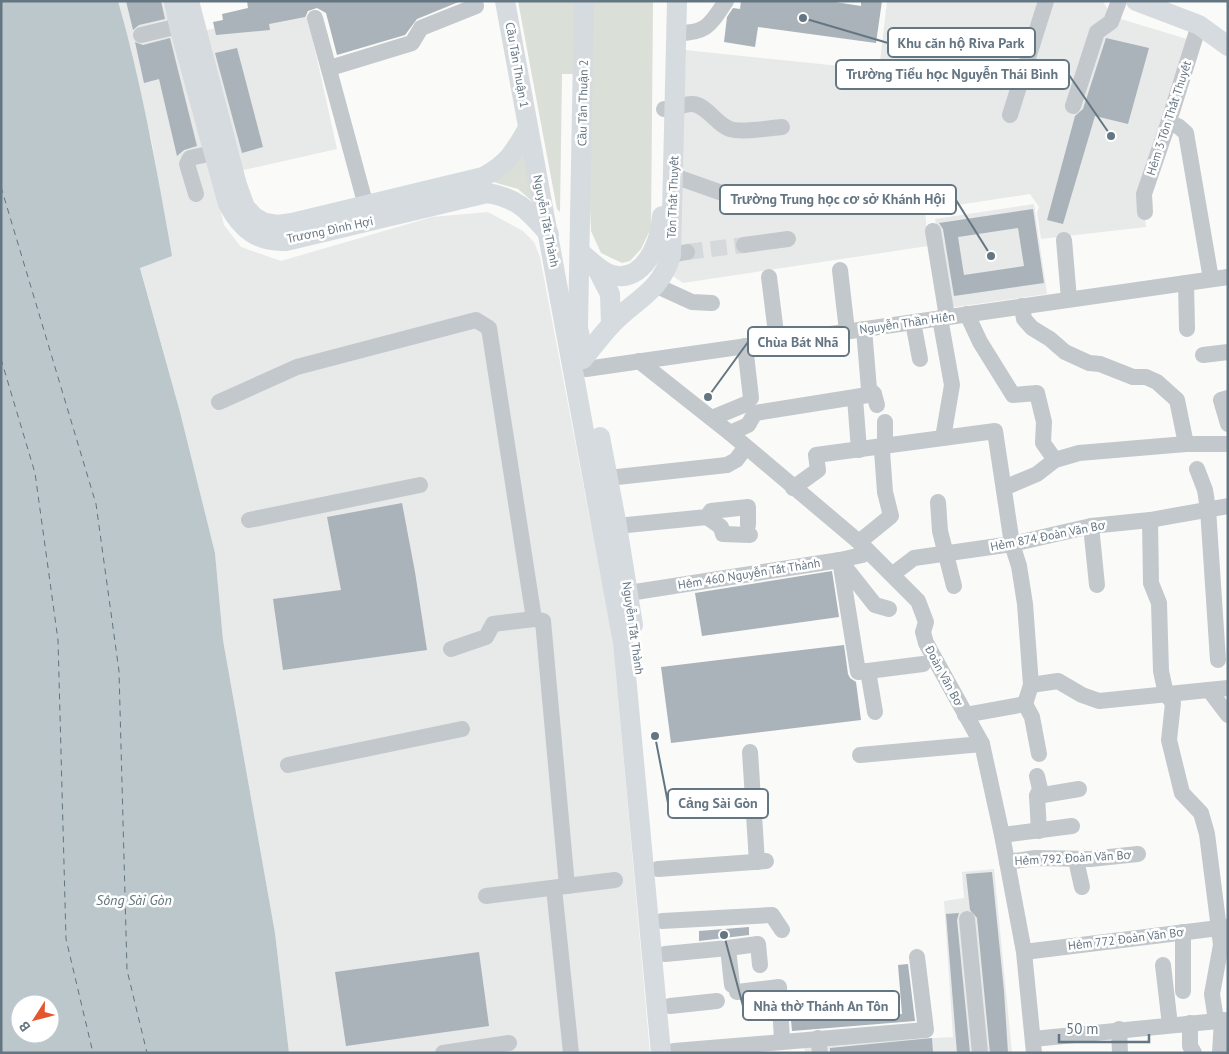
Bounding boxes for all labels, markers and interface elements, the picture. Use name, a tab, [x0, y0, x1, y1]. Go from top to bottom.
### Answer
street label: Cầu Tân Thuận 1	[503, 21, 532, 109]
callout: Khu căn hộ Riva Park	[888, 28, 1035, 57]
text: Khu căn hộ Riva Park	[898, 34, 1025, 52]
street label: Hẻm 3 Tôn Thất Thuyết	[1143, 59, 1194, 177]
street label: Cầu Tân Thuận 2	[574, 60, 591, 146]
callout: Trường Tiểu học Nguyễn Thái Bình	[836, 60, 1069, 89]
text: Trường Tiểu học Nguyễn Thái Bình	[846, 65, 1058, 83]
street label: Tôn Thất Thuyết	[664, 155, 681, 239]
street label: Nguyễn Tất Thành	[530, 174, 563, 268]
callout: Trường Trung học cơ sở Khánh Hội	[720, 185, 956, 214]
text: Trường Trung học cơ sở Khánh Hội	[730, 190, 946, 208]
street label: Trương Đình Hợi	[285, 213, 375, 246]
street label: Nguyễn Thần Hiến	[858, 308, 956, 337]
callout: Chùa Bát Nhã	[748, 327, 849, 356]
text: Chùa Bát Nhã	[758, 333, 838, 351]
street label: Hẻm 874 Đoàn Văn Bơ	[989, 517, 1107, 554]
street label: Hẻm 460 Nguyễn Tất Thành	[677, 555, 821, 592]
street label: Nguyễn Tất Thành	[620, 581, 647, 675]
street label: Đoàn Văn Bơ	[922, 642, 967, 709]
callout: Cảng Sài Gòn	[668, 789, 768, 818]
text: Cảng Sài Gòn	[678, 794, 758, 812]
street label: Hẻm 792 Đoàn Văn Bơ	[1014, 847, 1132, 868]
water label: Sông Sài Gòn	[96, 891, 172, 909]
street label: Hẻm 772 Đoàn Văn Bơ	[1067, 924, 1185, 953]
callout: Nhà thờ Thánh An Tôn	[743, 991, 899, 1020]
north arrow	[10, 994, 60, 1044]
text: Nhà thờ Thánh An Tôn	[754, 997, 888, 1015]
scale bar	[1059, 1012, 1149, 1044]
text: B	[15, 1018, 34, 1035]
text: 50 m	[1066, 1019, 1099, 1038]

